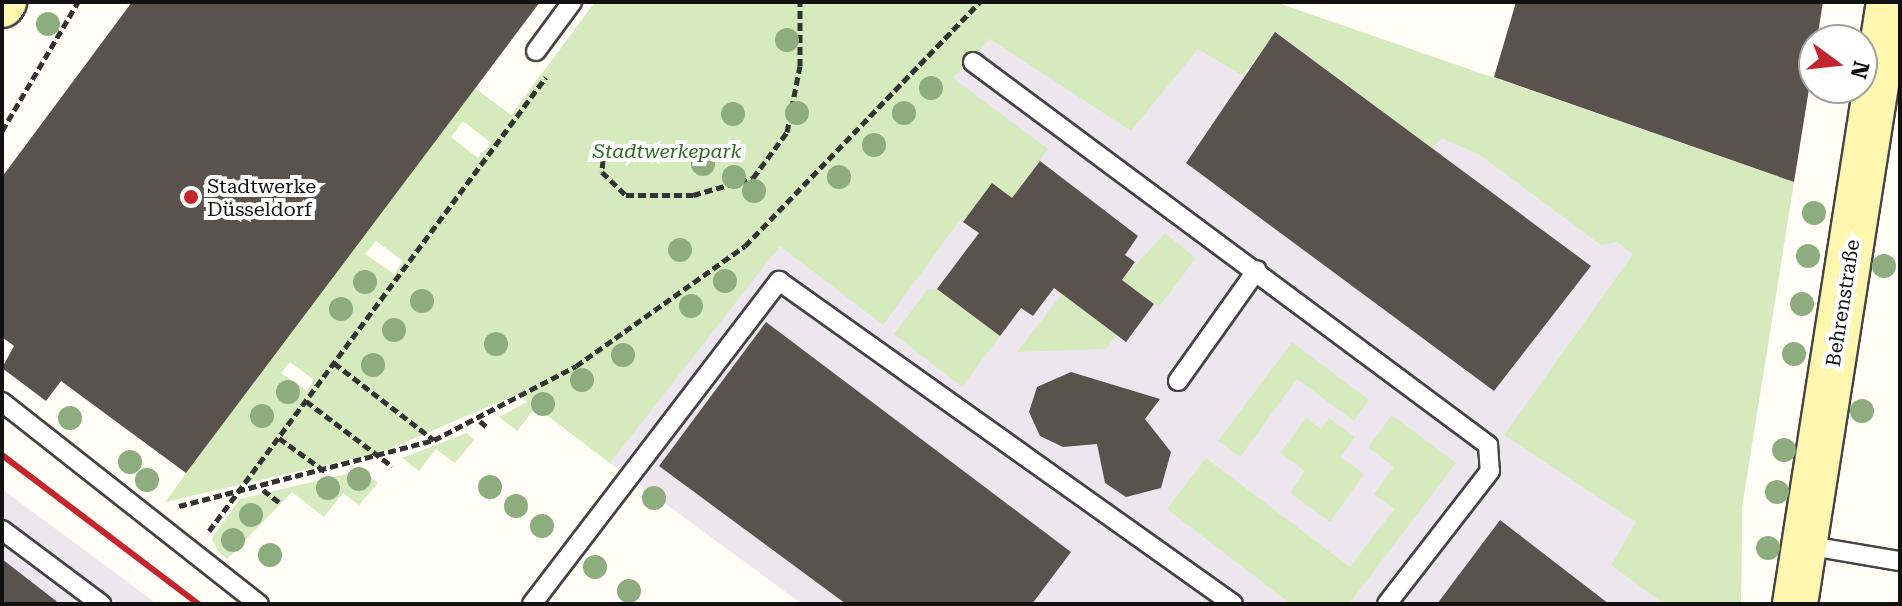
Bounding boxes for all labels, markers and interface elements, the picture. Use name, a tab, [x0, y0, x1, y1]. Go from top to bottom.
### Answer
north arrow	[1798, 24, 1878, 104]
text: N	[1845, 58, 1874, 81]
park label: Stadtwerkepark	[593, 139, 741, 163]
place label: Stadtwerke Düsseldorf	[207, 174, 316, 221]
marker: Stadtwerke Düsseldorf	[182, 188, 200, 206]
street label: Behrenstraße	[1821, 238, 1865, 368]

